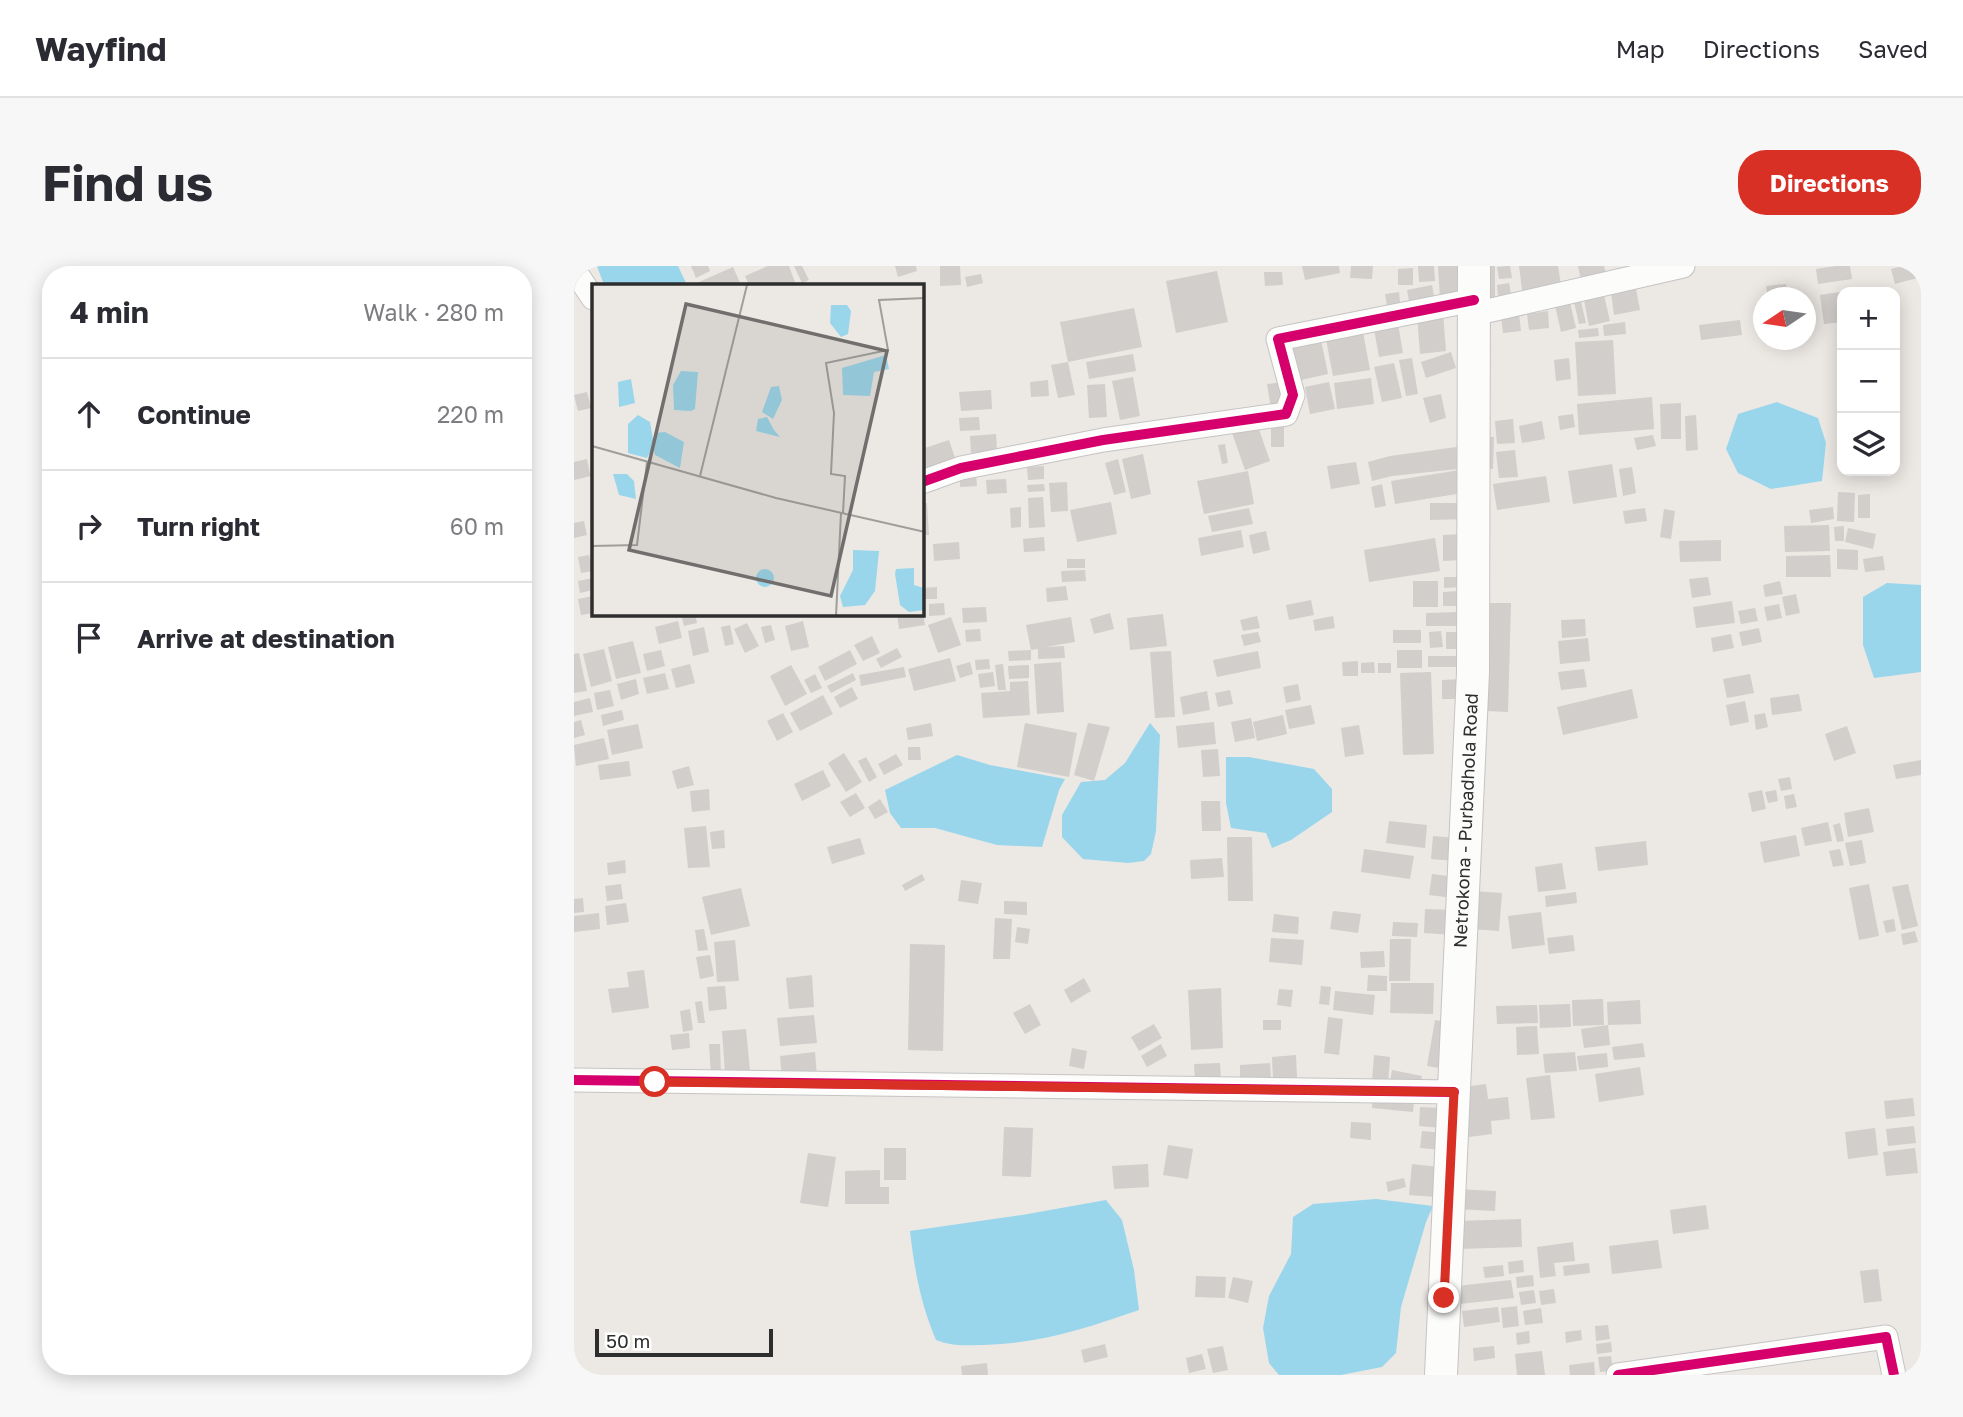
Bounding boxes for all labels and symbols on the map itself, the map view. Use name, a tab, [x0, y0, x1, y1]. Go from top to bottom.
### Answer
inset map	[592, 284, 924, 616]
north arrow	[1753, 287, 1816, 350]
street label: Netrokona - Purbadhola Road	[1448, 693, 1482, 949]
route start	[639, 1066, 670, 1097]
route end	[1428, 1282, 1459, 1313]
scale bar	[595, 1326, 774, 1358]

